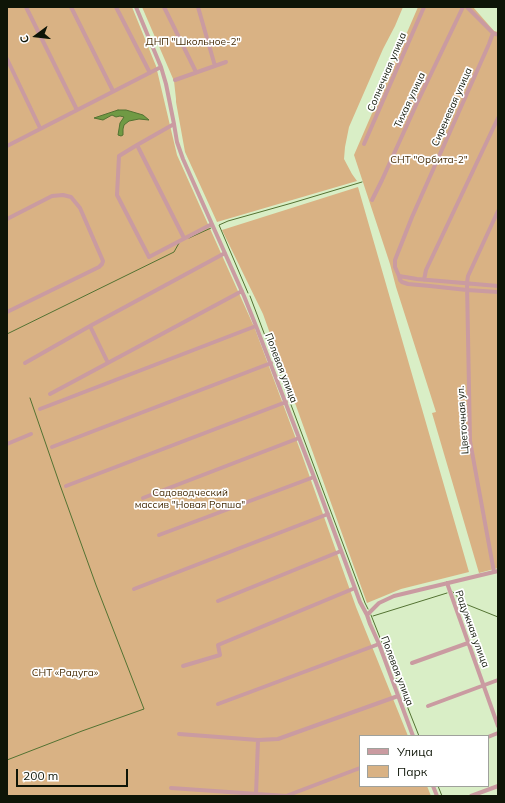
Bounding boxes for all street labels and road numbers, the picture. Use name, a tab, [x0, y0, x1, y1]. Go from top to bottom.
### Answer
street label: Солнечная улица	[365, 31, 409, 113]
street label: Сиреневая улица	[429, 66, 475, 148]
street label: Тихая улица	[392, 70, 428, 130]
street label: Полевая улица	[262, 331, 300, 405]
street label: Цветочная ул.	[455, 385, 471, 455]
street label: Радужная улица	[452, 589, 492, 669]
street label: Полевая улица	[378, 634, 416, 708]

